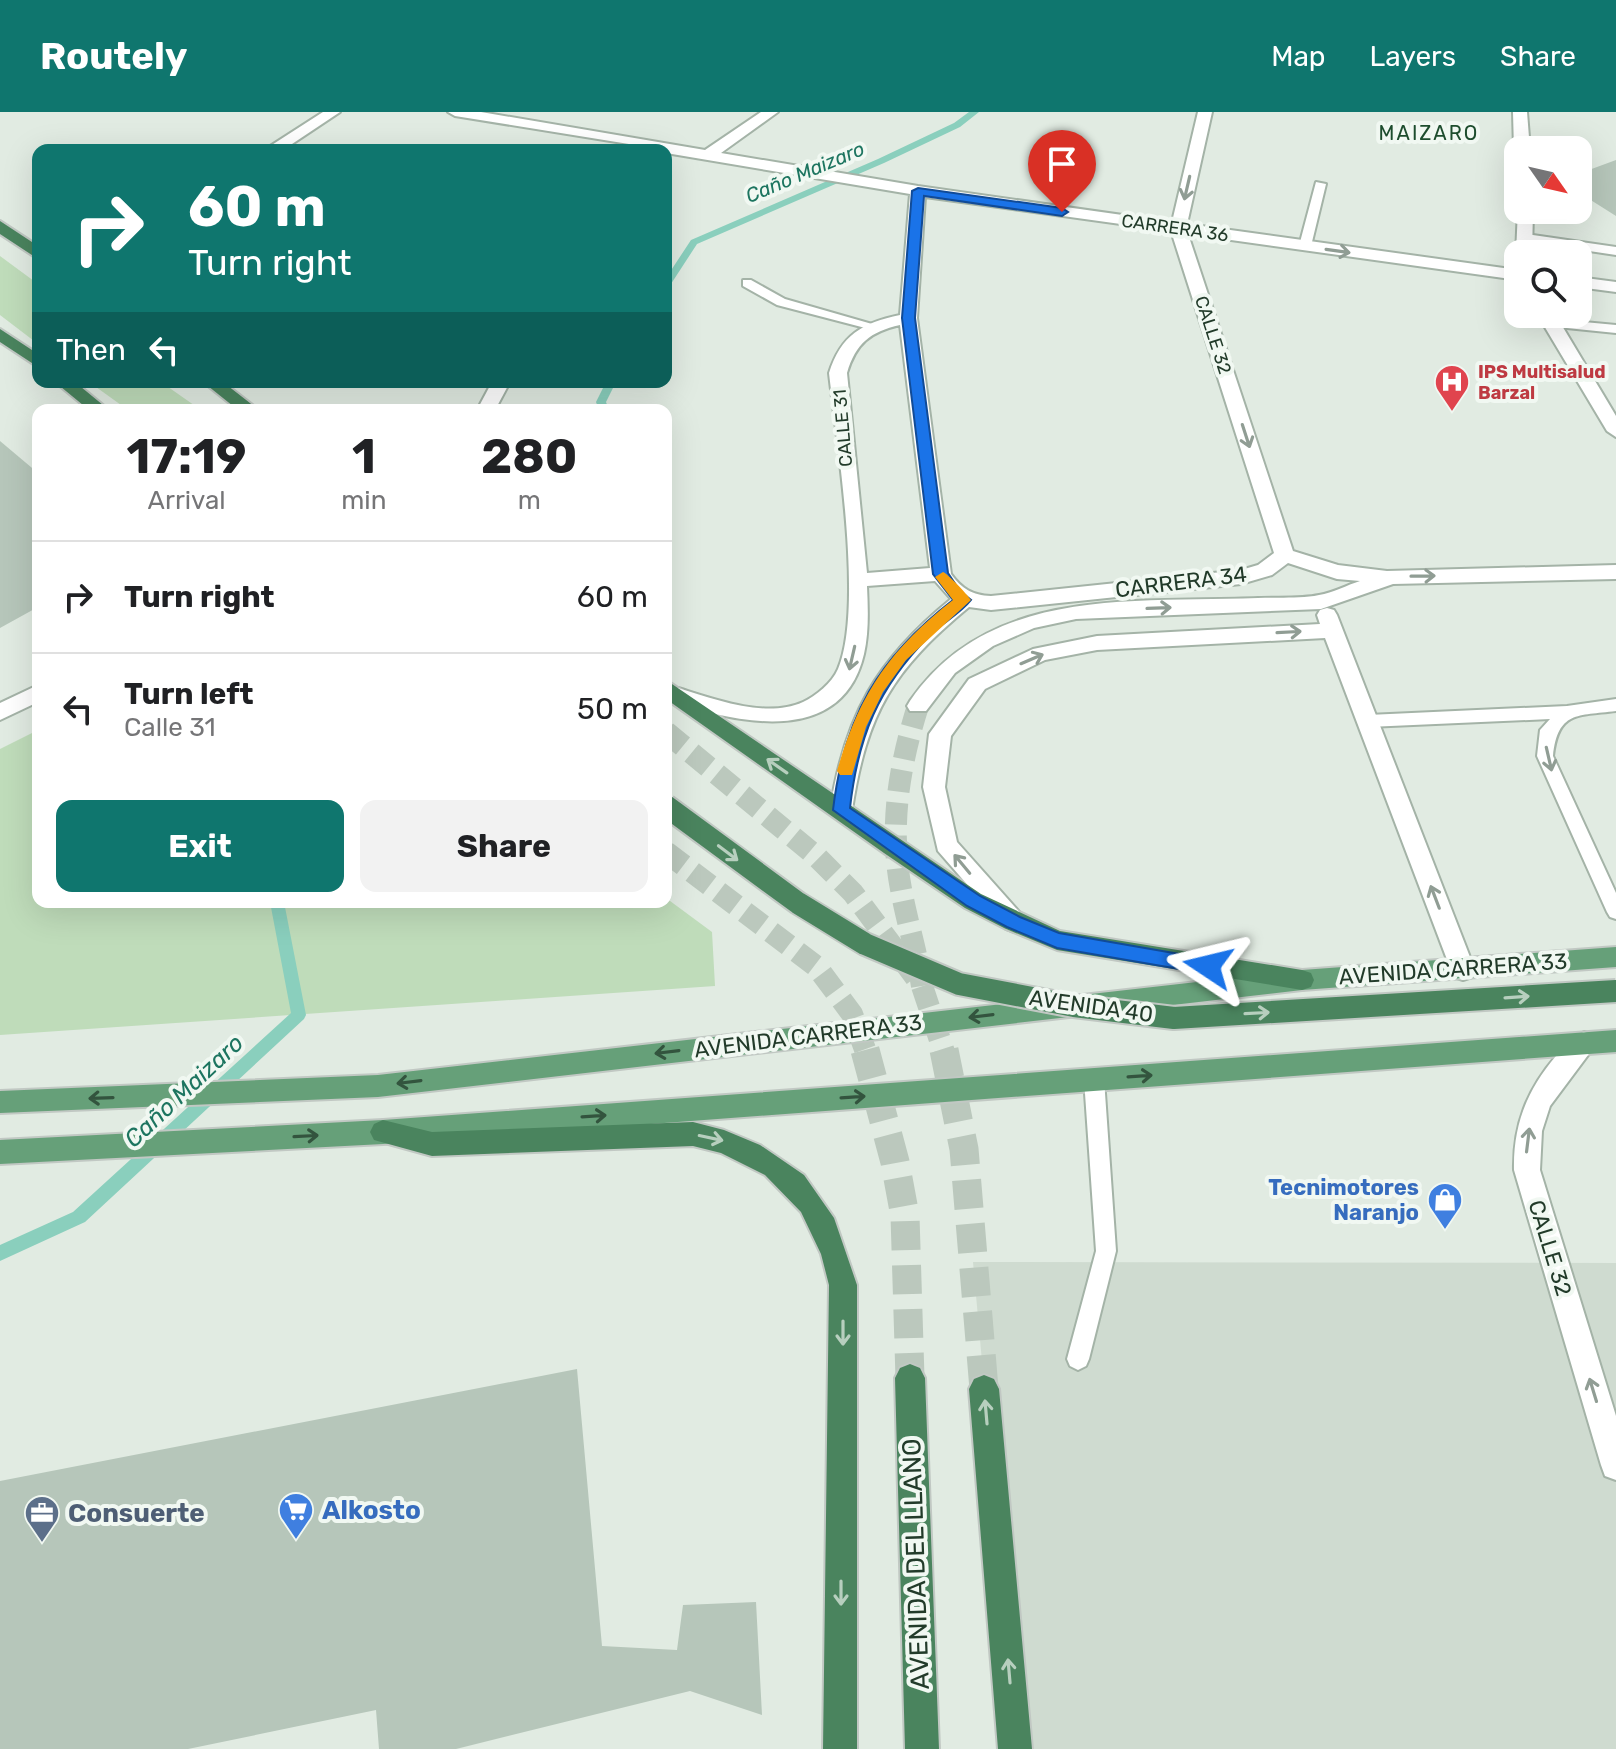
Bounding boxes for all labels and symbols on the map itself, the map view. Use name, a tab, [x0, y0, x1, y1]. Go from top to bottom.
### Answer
district label: MAIZARO	[1379, 121, 1479, 145]
pin	[1028, 130, 1096, 212]
water label: Caño Maizaro	[742, 136, 868, 208]
north arrow	[1504, 136, 1592, 224]
one-way arrow	[1179, 175, 1194, 200]
street label: CARRERA 36	[1120, 210, 1230, 246]
one-way arrow	[1324, 243, 1351, 258]
street label: CALLE 32	[1190, 293, 1236, 377]
place label: IPS Multisalud Barzal	[1478, 361, 1606, 404]
hospital icon: IPS Multisalud Barzal	[1433, 363, 1471, 413]
street label: CALLE 31	[829, 388, 857, 468]
one-way arrow	[1240, 423, 1254, 448]
street label: CARRERA 34	[1114, 561, 1248, 603]
one-way arrow	[1409, 568, 1436, 584]
one-way arrow	[1145, 601, 1171, 616]
one-way arrow	[1275, 624, 1302, 639]
one-way arrow	[844, 644, 859, 670]
one-way arrow	[1019, 651, 1043, 665]
one-way arrow	[1542, 746, 1557, 771]
one-way arrow	[767, 758, 789, 774]
one-way arrow	[717, 844, 738, 861]
one-way arrow	[953, 854, 971, 875]
one-way arrow	[1427, 885, 1441, 910]
position arrow	[1166, 924, 1250, 1008]
street label: AVENIDA CARRERA 33	[1338, 948, 1568, 990]
street label: AVENIDA 40	[1027, 984, 1155, 1028]
one-way arrow	[1503, 989, 1530, 1004]
one-way arrow	[1243, 1005, 1270, 1020]
street label: AVENIDA CARRERA 33	[693, 1009, 923, 1063]
one-way arrow	[968, 1009, 995, 1024]
water label: Caño Maizaro	[119, 1029, 249, 1153]
one-way arrow	[654, 1045, 681, 1060]
one-way arrow	[1126, 1068, 1153, 1083]
one-way arrow	[397, 1075, 422, 1090]
one-way arrow	[839, 1089, 866, 1104]
one-way arrow	[88, 1090, 115, 1105]
one-way arrow	[580, 1109, 606, 1124]
one-way arrow	[292, 1128, 319, 1143]
one-way arrow	[1521, 1128, 1536, 1153]
one-way arrow	[698, 1131, 723, 1146]
place label: Tecnimotores Naranjo	[1268, 1174, 1419, 1226]
shop icon: Tecnimotores Naranjo	[1426, 1181, 1464, 1231]
street label: CALLE 32	[1523, 1197, 1577, 1299]
one-way arrow	[835, 1319, 851, 1346]
one-way arrow	[1585, 1378, 1600, 1404]
one-way arrow	[979, 1399, 994, 1426]
street label: AVENIDA DEL LLANO	[896, 1438, 936, 1690]
supermarket icon: Alkosto	[277, 1491, 315, 1541]
office icon: Consuerte	[23, 1494, 61, 1544]
place label: Alkosto	[322, 1495, 421, 1526]
place label: Consuerte	[68, 1498, 205, 1529]
one-way arrow	[833, 1579, 849, 1606]
one-way arrow	[1001, 1658, 1016, 1685]

